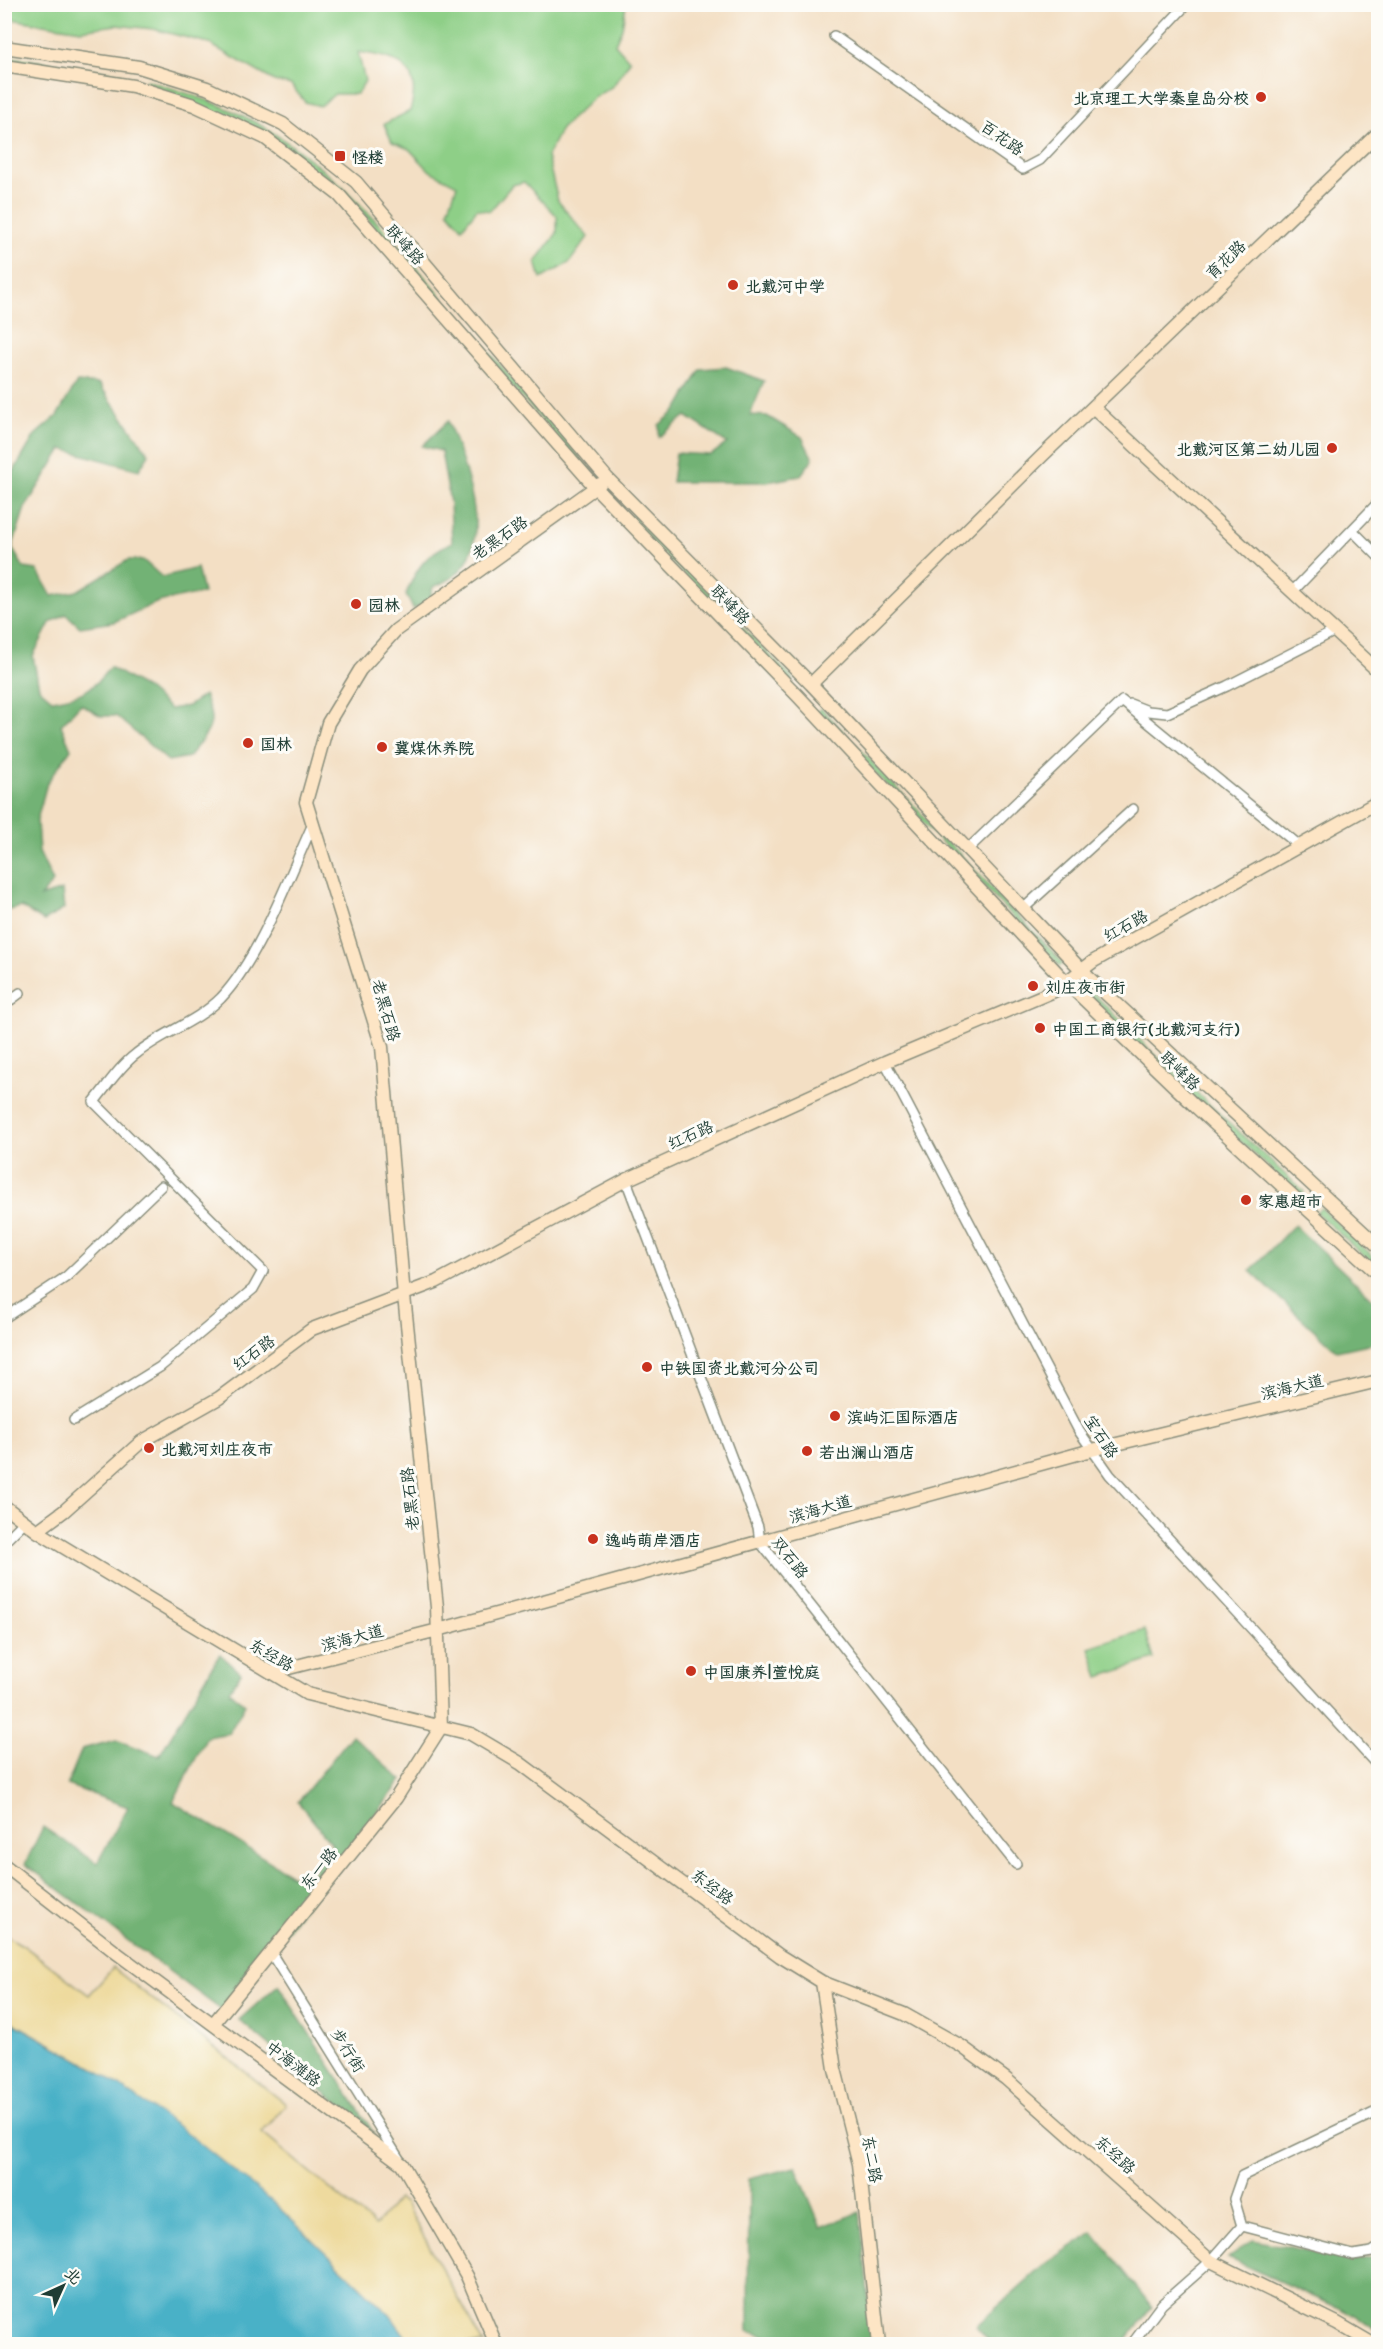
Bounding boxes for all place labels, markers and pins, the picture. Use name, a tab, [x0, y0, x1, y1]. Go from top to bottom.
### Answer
place label: 北京理工大学秦皇岛分校	[1073, 87, 1249, 108]
marker: 北京理工大学秦皇岛分校	[1254, 90, 1268, 104]
place label: 怪楼	[352, 146, 384, 167]
marker: 怪楼	[333, 149, 347, 163]
place label: 北戴河中学	[745, 275, 825, 296]
marker: 北戴河中学	[726, 278, 740, 292]
place label: 北戴河区第二幼儿园	[1176, 438, 1320, 459]
marker: 北戴河区第二幼儿园	[1325, 441, 1339, 455]
place label: 园林	[368, 594, 400, 615]
marker: 园林	[349, 597, 363, 611]
place label: 国林	[260, 733, 292, 754]
marker: 国林	[241, 736, 255, 750]
place label: 冀煤休养院	[394, 737, 474, 758]
marker: 冀煤休养院	[375, 740, 389, 754]
place label: 刘庄夜市街	[1045, 976, 1125, 997]
marker: 刘庄夜市街	[1026, 979, 1040, 993]
place label: 中国工商银行(北戴河支行)	[1052, 1018, 1240, 1039]
marker: 中国工商银行(北戴河支行)	[1033, 1021, 1047, 1035]
place label: 家惠超市	[1258, 1190, 1322, 1211]
marker: 家惠超市	[1239, 1193, 1253, 1207]
place label: 中铁国资北戴河分公司	[659, 1357, 819, 1378]
marker: 中铁国资北戴河分公司	[640, 1360, 654, 1374]
place label: 滨屿汇国际酒店	[847, 1406, 959, 1427]
marker: 滨屿汇国际酒店	[828, 1409, 842, 1423]
place label: 北戴河刘庄夜市	[161, 1438, 273, 1459]
marker: 北戴河刘庄夜市	[142, 1441, 156, 1455]
place label: 若出澜山酒店	[819, 1441, 915, 1462]
marker: 若出澜山酒店	[800, 1444, 814, 1458]
place label: 逸屿萌岸酒店	[605, 1529, 701, 1550]
marker: 逸屿萌岸酒店	[586, 1532, 600, 1546]
place label: 中国康养|萱悦庭	[703, 1661, 820, 1682]
marker: 中国康养|萱悦庭	[684, 1664, 698, 1678]

